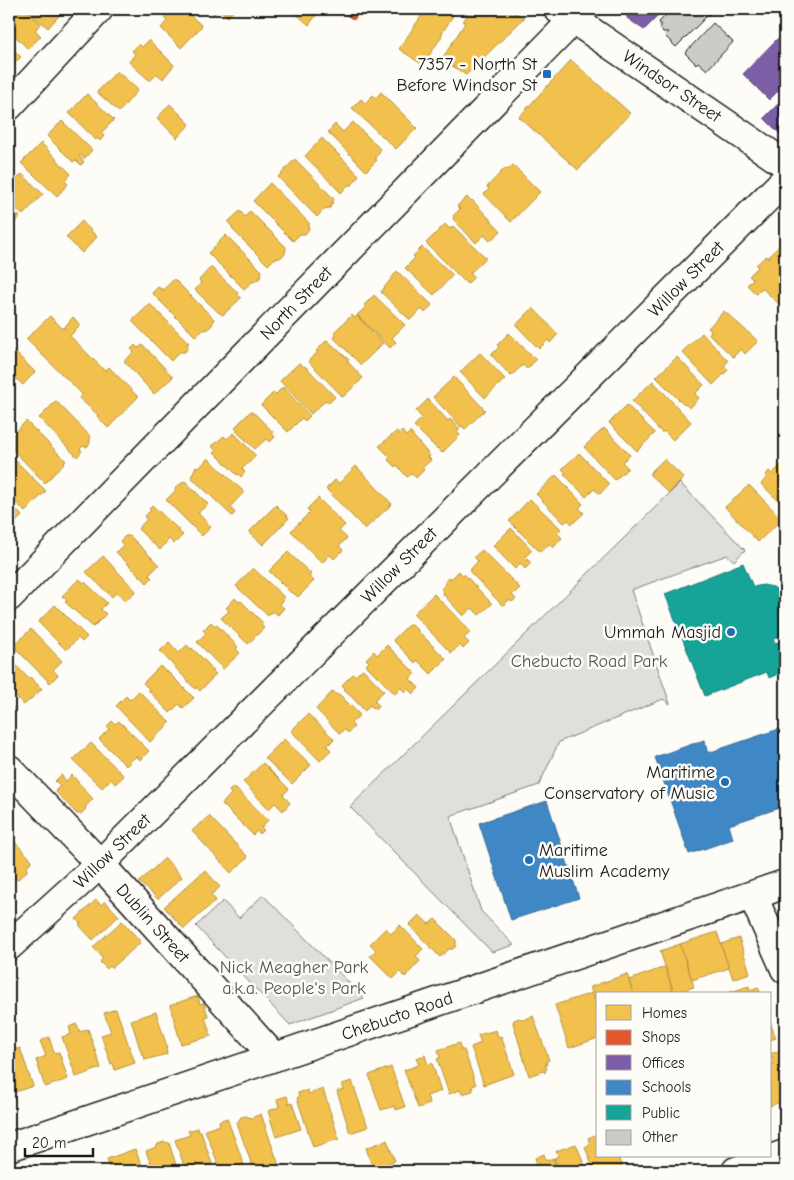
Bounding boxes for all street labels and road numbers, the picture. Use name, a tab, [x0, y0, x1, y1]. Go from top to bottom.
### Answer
street label: Windsor Street	[618, 46, 726, 128]
street label: Willow Street	[644, 236, 729, 322]
street label: North Street	[256, 261, 337, 345]
street label: Willow Street	[357, 522, 442, 608]
street label: Willow Street	[70, 809, 156, 893]
street label: Dublin Street	[112, 879, 194, 968]
street label: Chebucto Road	[339, 988, 456, 1045]

